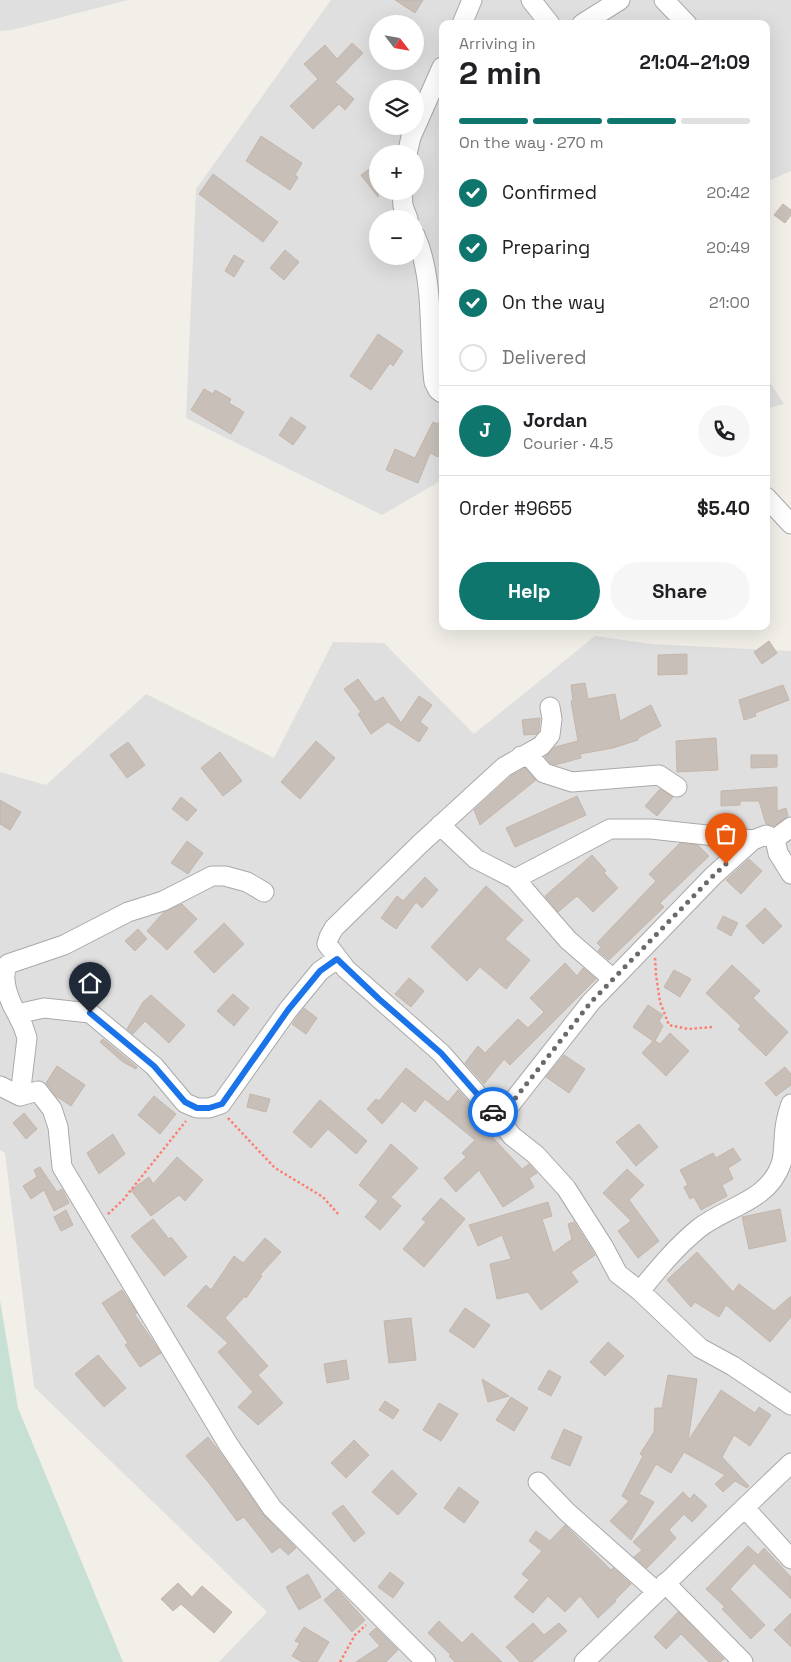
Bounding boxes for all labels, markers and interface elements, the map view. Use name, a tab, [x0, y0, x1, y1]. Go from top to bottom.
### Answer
north arrow	[369, 15, 424, 70]
map controls	[369, 15, 424, 265]
text: Arriving in	[459, 33, 536, 54]
text: 21:04–21:09	[639, 50, 750, 75]
text: 2 min	[459, 53, 542, 93]
button: layers	[369, 80, 424, 135]
text: On the way · 270 m	[459, 132, 604, 153]
button: +	[369, 145, 424, 200]
icon: check	[459, 179, 487, 207]
text: Confirmed	[502, 180, 597, 205]
text: 20:42	[706, 182, 750, 203]
button: −	[369, 210, 424, 265]
icon: check	[459, 234, 487, 262]
text: Preparing	[502, 235, 590, 260]
text: 20:49	[706, 237, 750, 258]
icon: check	[459, 289, 487, 317]
text: On the way	[502, 290, 605, 315]
text: 21:00	[709, 292, 750, 313]
text: Delivered	[502, 345, 587, 370]
button: phone	[698, 405, 750, 457]
text: Jordan	[523, 408, 588, 433]
text: J	[479, 418, 491, 443]
text: Courier · 4.5	[523, 433, 613, 454]
text: Order #9655	[459, 496, 572, 521]
text: $5.40	[697, 496, 750, 521]
button: Help	[459, 562, 600, 620]
button: Share	[610, 562, 750, 620]
pin	[705, 813, 747, 864]
icon: bag	[712, 820, 740, 848]
pin	[69, 962, 111, 1013]
icon: home	[76, 969, 104, 997]
courier	[468, 1087, 518, 1137]
icon: car	[479, 1098, 507, 1126]

